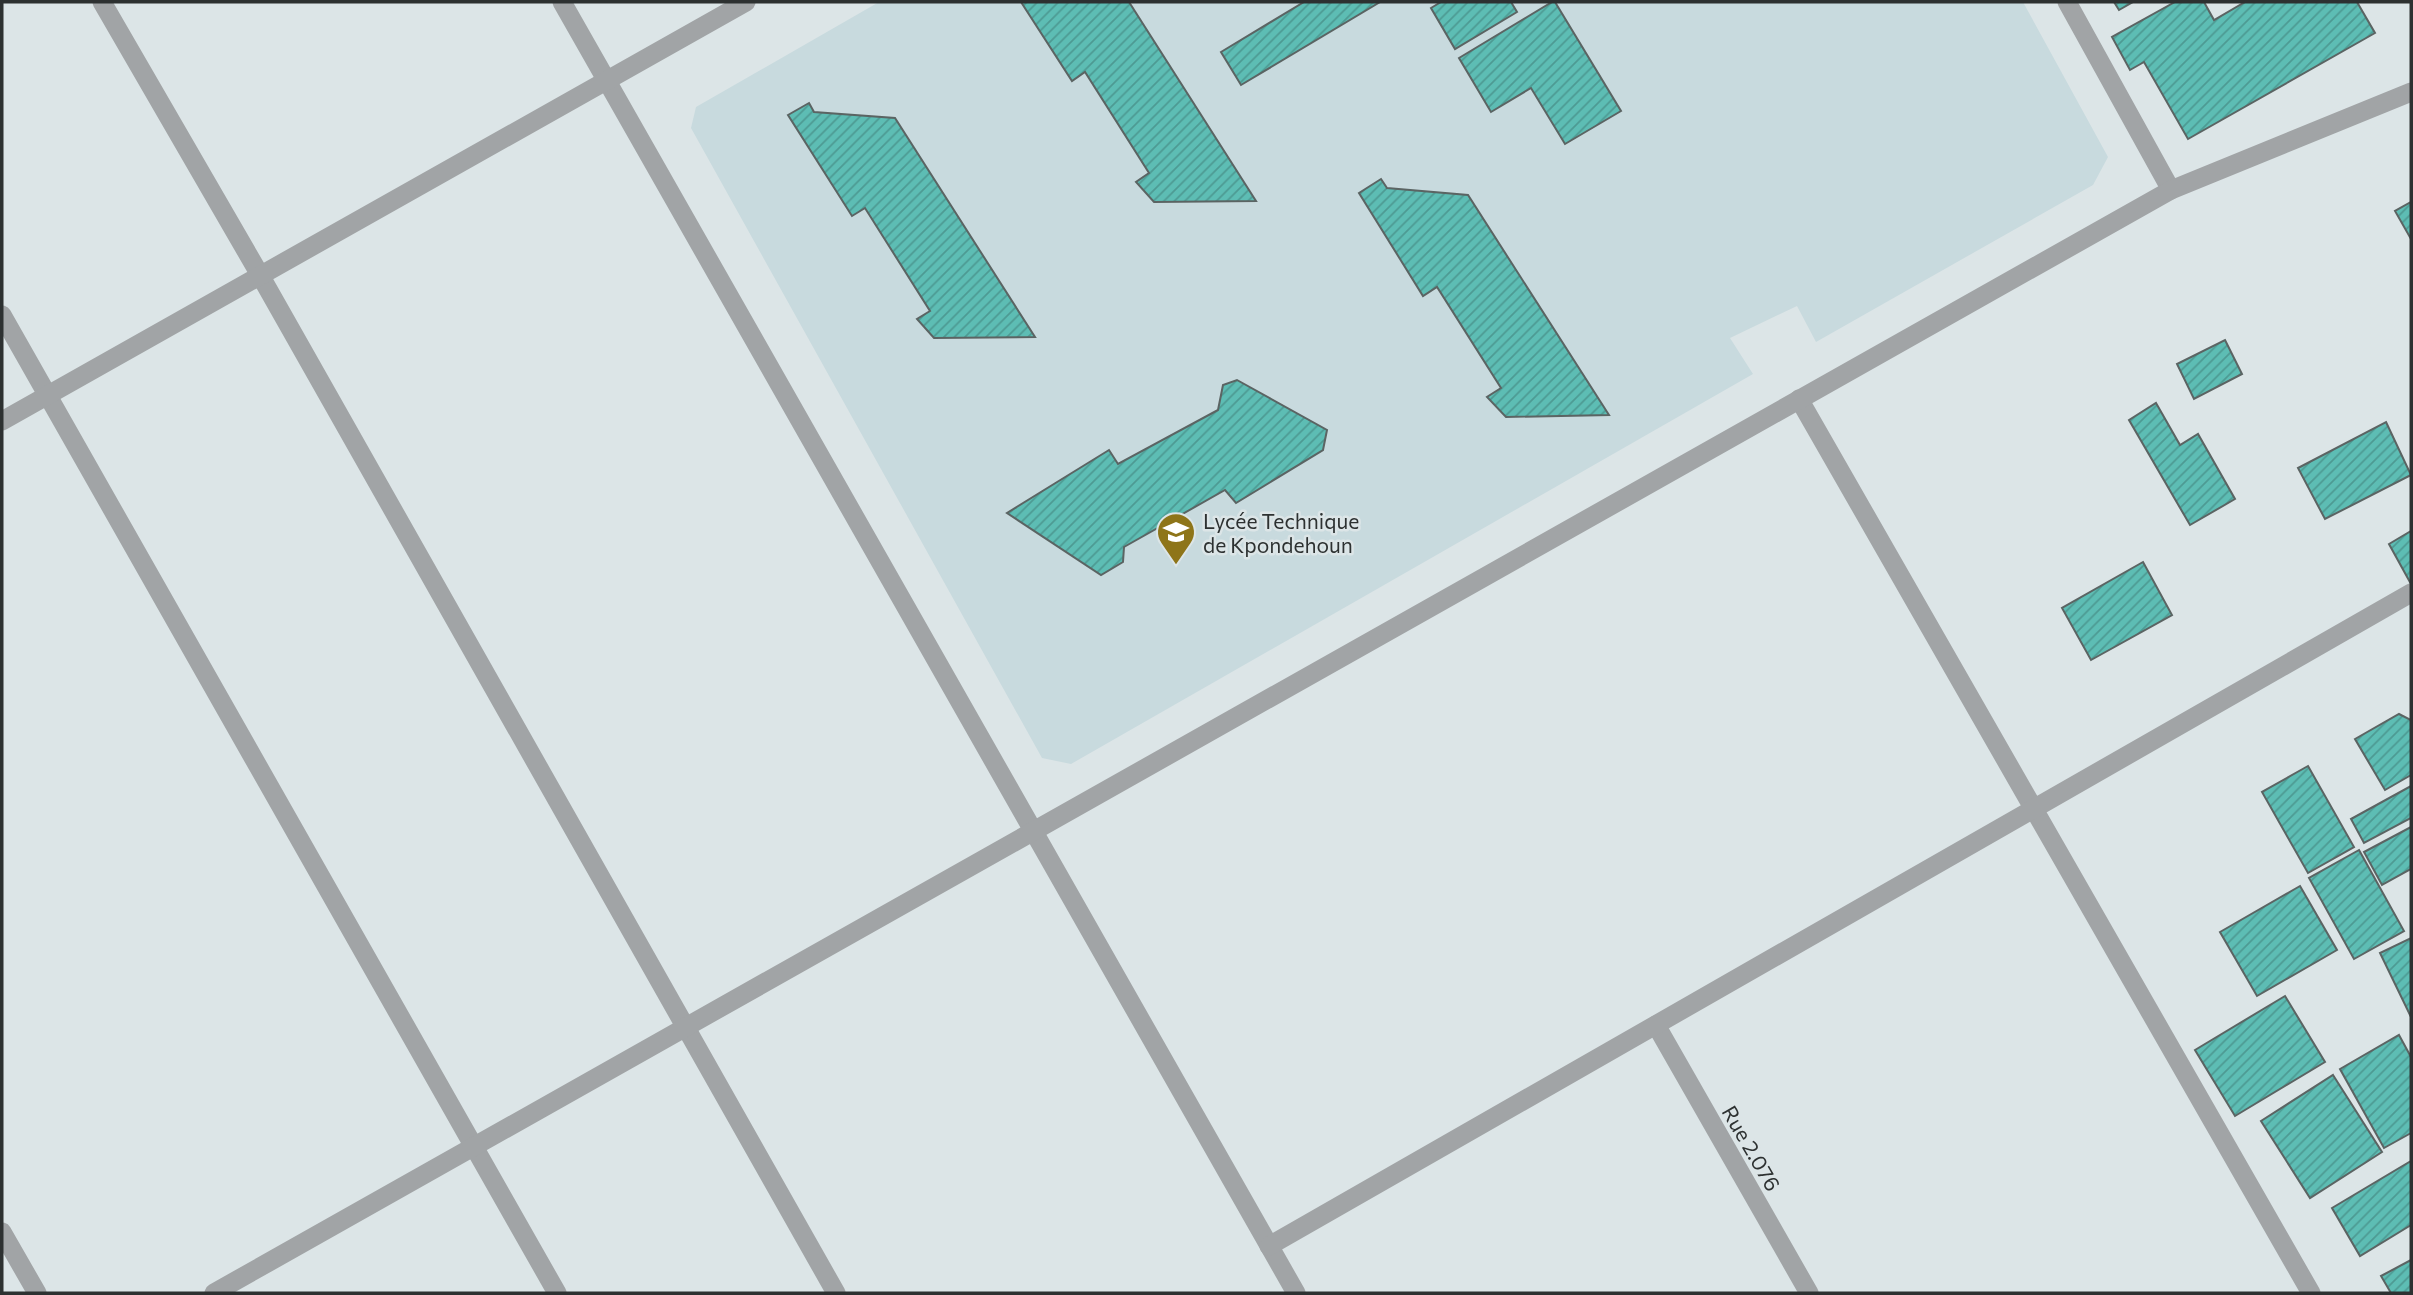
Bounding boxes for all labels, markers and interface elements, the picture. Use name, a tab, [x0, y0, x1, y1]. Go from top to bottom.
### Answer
place label: Lycée Technique de Kpondehoun	[1203, 508, 1359, 557]
school or university icon: Lycée Technique de Kpondehoun	[1155, 511, 1197, 566]
street label: Rue 2.076	[1718, 1101, 1786, 1195]

